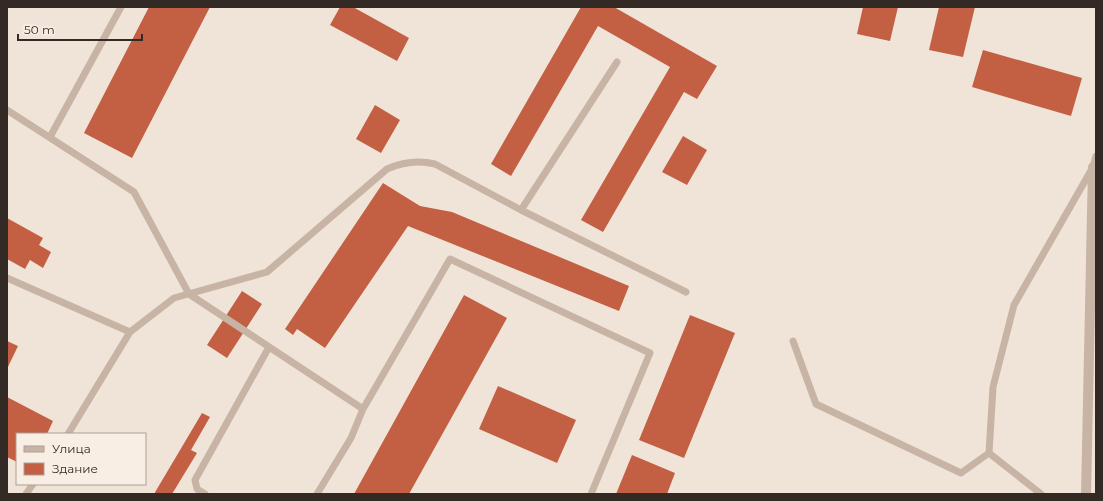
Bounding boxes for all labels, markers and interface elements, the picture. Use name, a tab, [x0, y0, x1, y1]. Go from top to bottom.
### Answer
scale bar	[18, 16, 142, 42]
text: 50 m	[24, 22, 55, 37]
legend	[16, 433, 146, 485]
text: Улица	[52, 441, 91, 456]
text: Здание	[52, 461, 98, 476]

